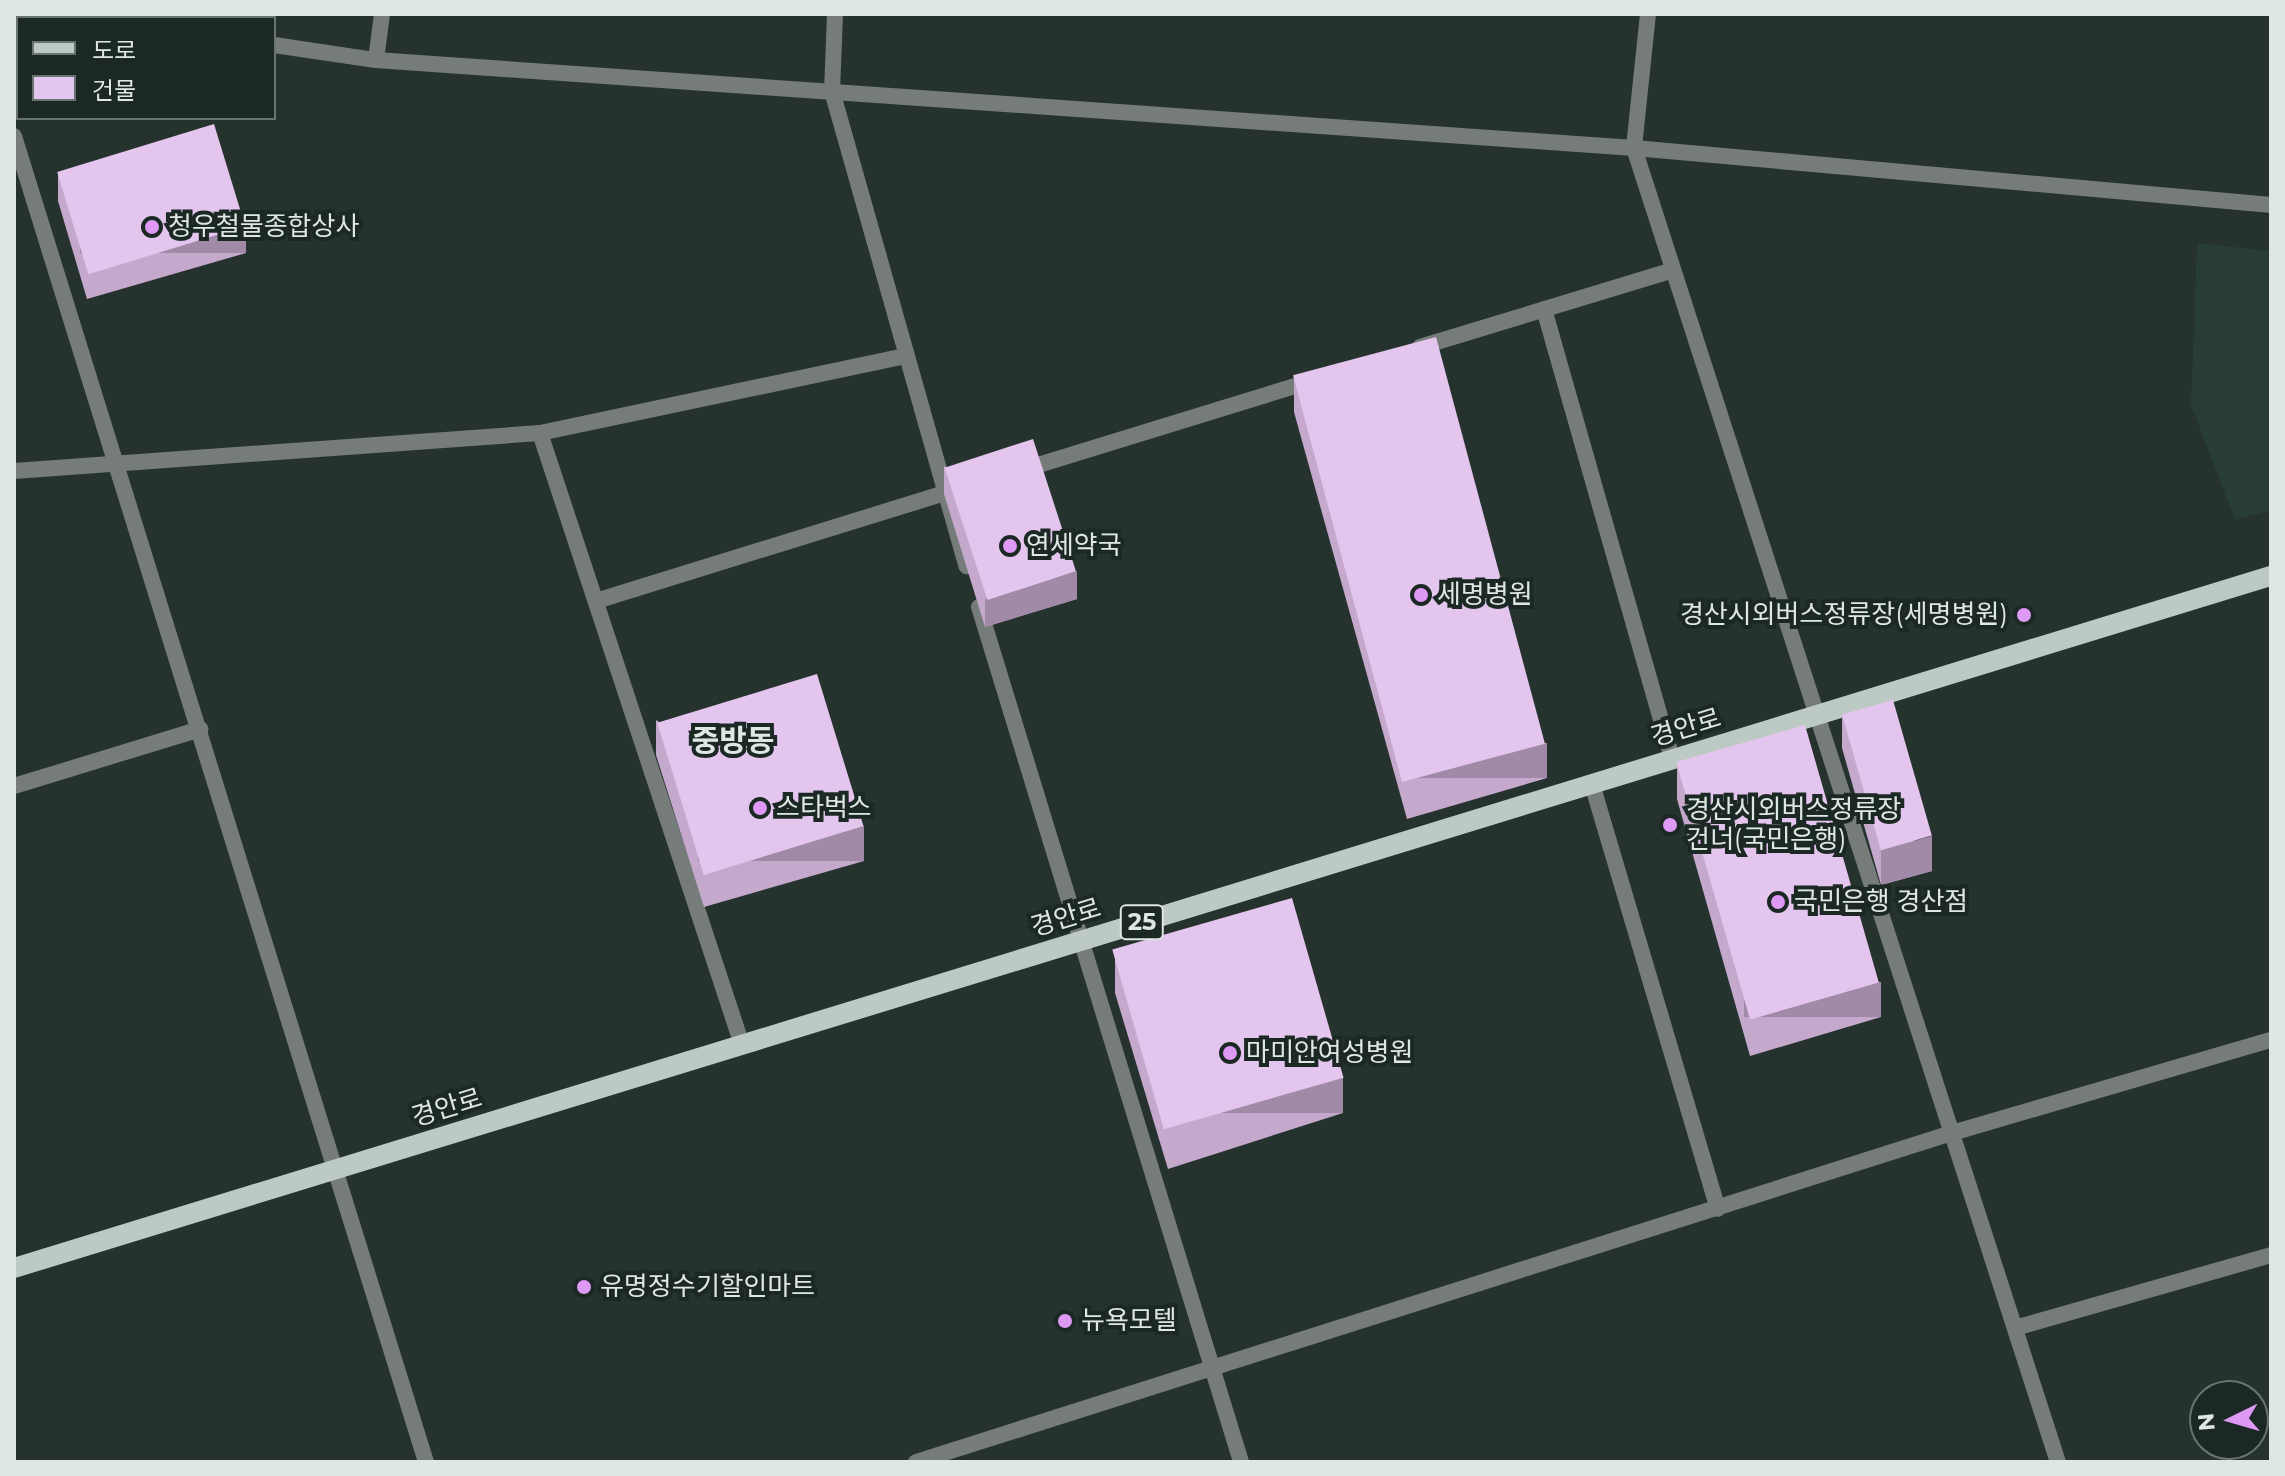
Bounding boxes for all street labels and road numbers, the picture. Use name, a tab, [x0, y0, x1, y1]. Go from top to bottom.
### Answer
street label: 경안로	[1647, 703, 1725, 753]
street label: 경안로	[1027, 893, 1105, 943]
road number: 25	[1118, 902, 1166, 942]
street label: 경안로	[408, 1083, 486, 1133]

